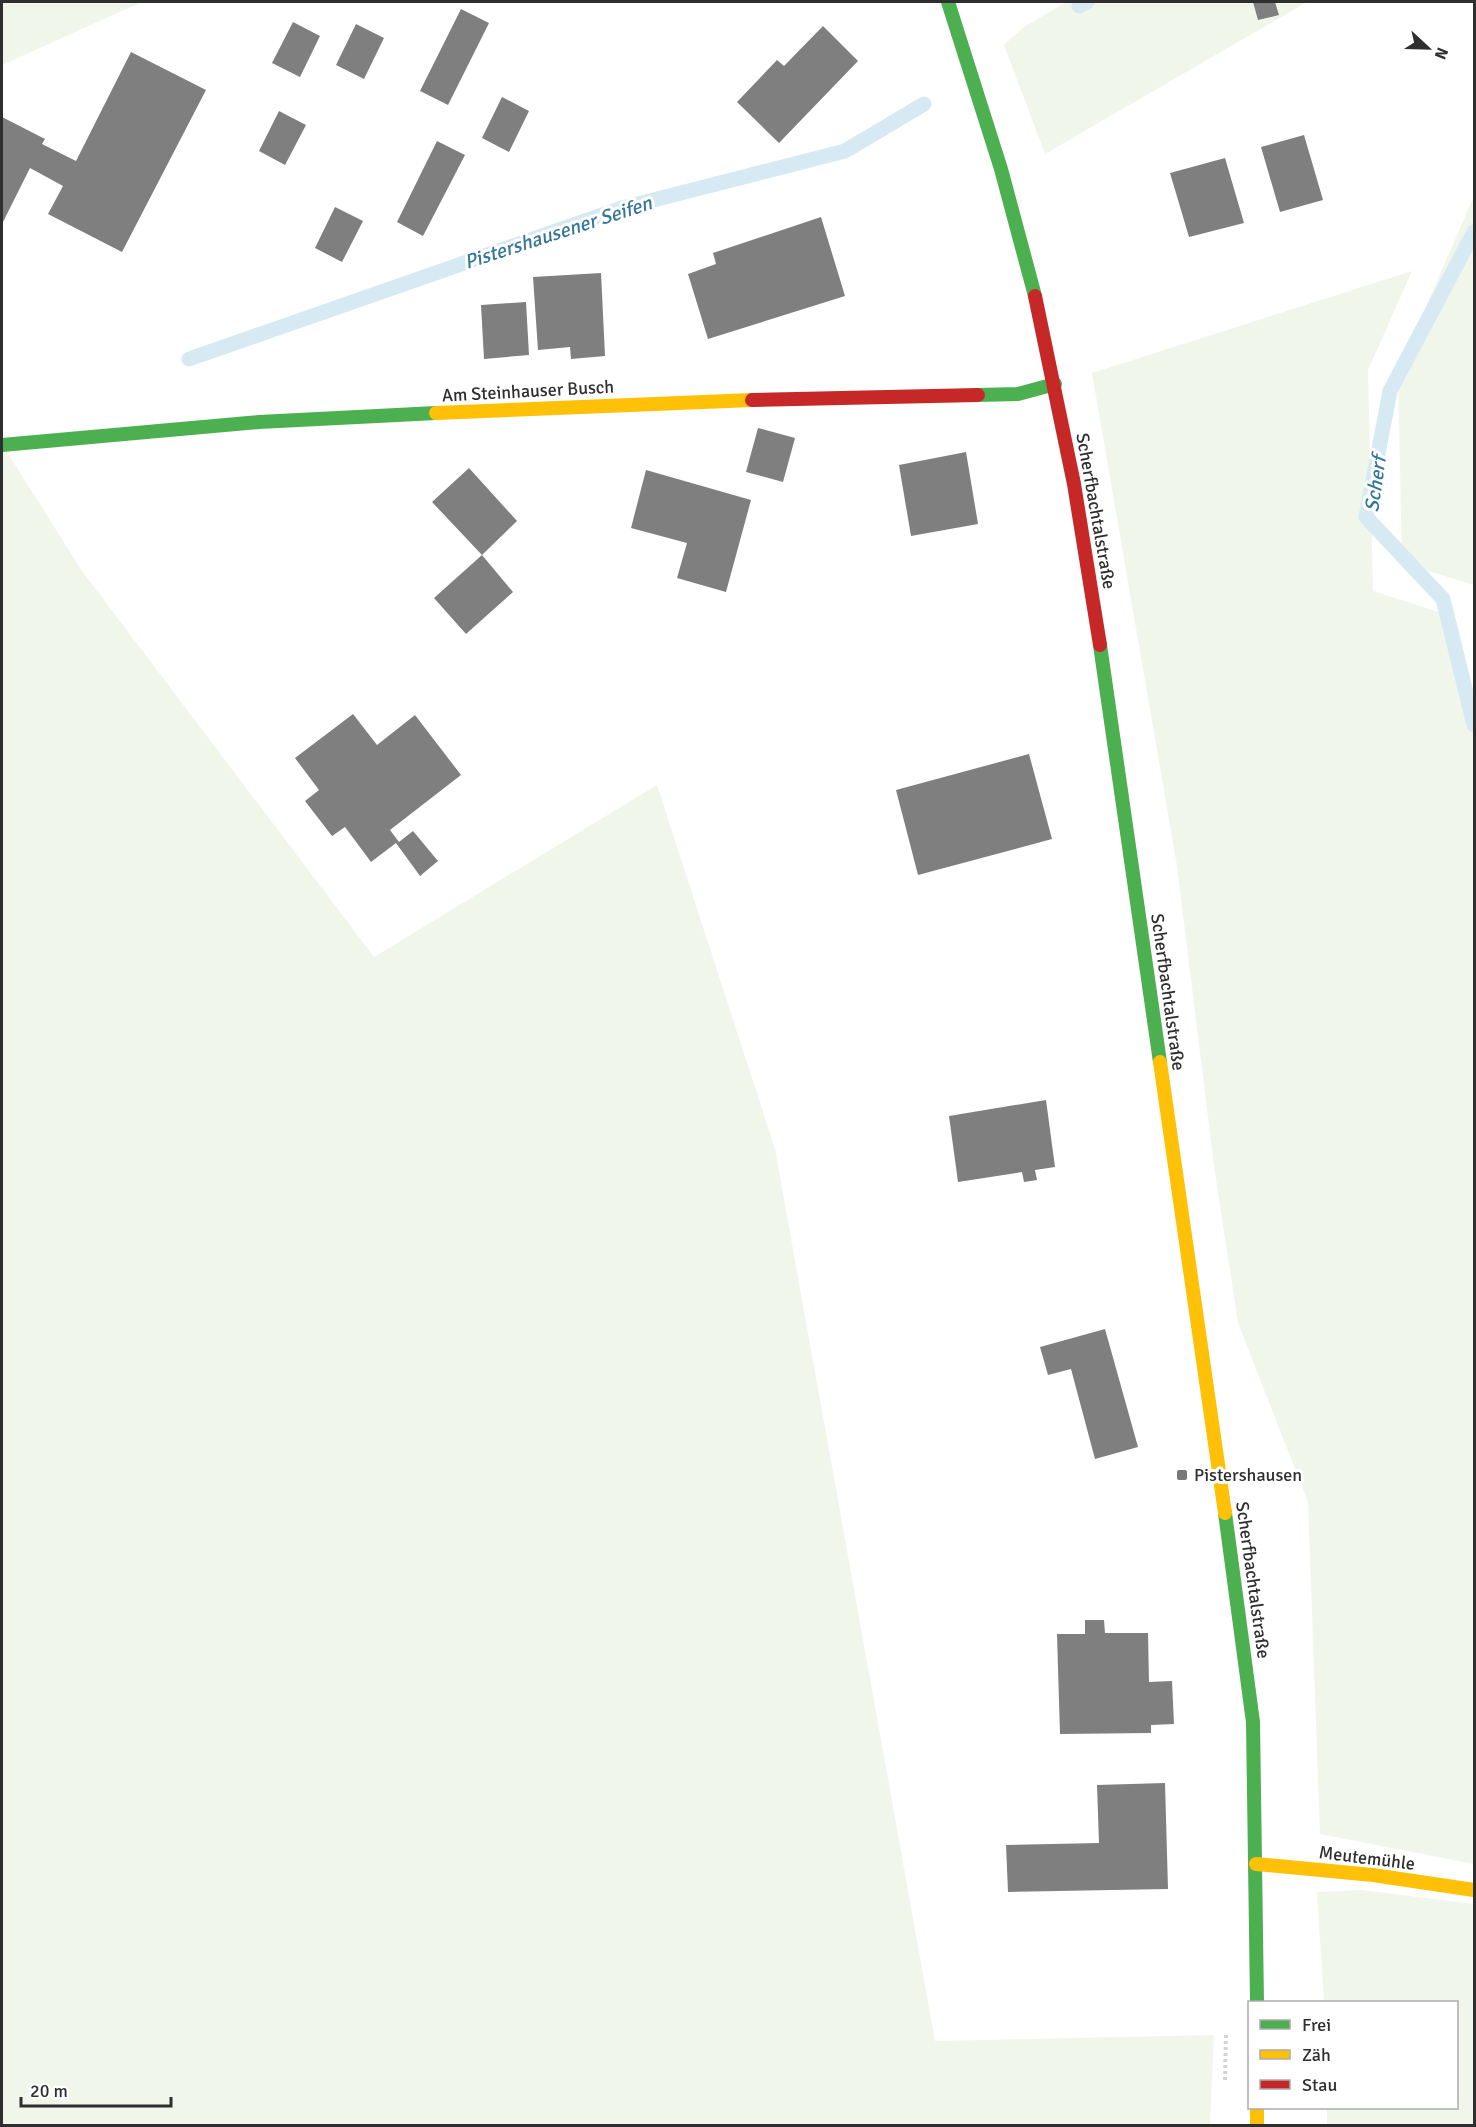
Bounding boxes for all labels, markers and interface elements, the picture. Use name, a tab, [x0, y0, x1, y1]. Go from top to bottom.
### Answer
north arrow	[1398, 18, 1458, 78]
text: N	[1430, 44, 1452, 62]
water label: Pistershausener Seifen	[461, 190, 656, 275]
street label: Am Steinhauser Busch	[441, 376, 615, 406]
street label: Scherfbachtalstraße	[1071, 431, 1121, 591]
water label: Scherf	[1359, 449, 1393, 514]
street label: Scherfbachtalstraße	[1146, 912, 1190, 1072]
place label: Pistershausen	[1194, 1464, 1302, 1486]
marker: Pistershausen	[1175, 1468, 1189, 1482]
street label: Scherfbachtalstraße	[1231, 1500, 1275, 1660]
street label: Meutemühle	[1318, 1841, 1416, 1875]
legend	[1248, 2001, 1458, 2109]
text: Frei	[1302, 2014, 1331, 2036]
text: Zäh	[1302, 2044, 1331, 2066]
scale bar	[21, 2070, 171, 2108]
text: Stau	[1302, 2074, 1337, 2096]
text: 20 m	[30, 2080, 68, 2102]

